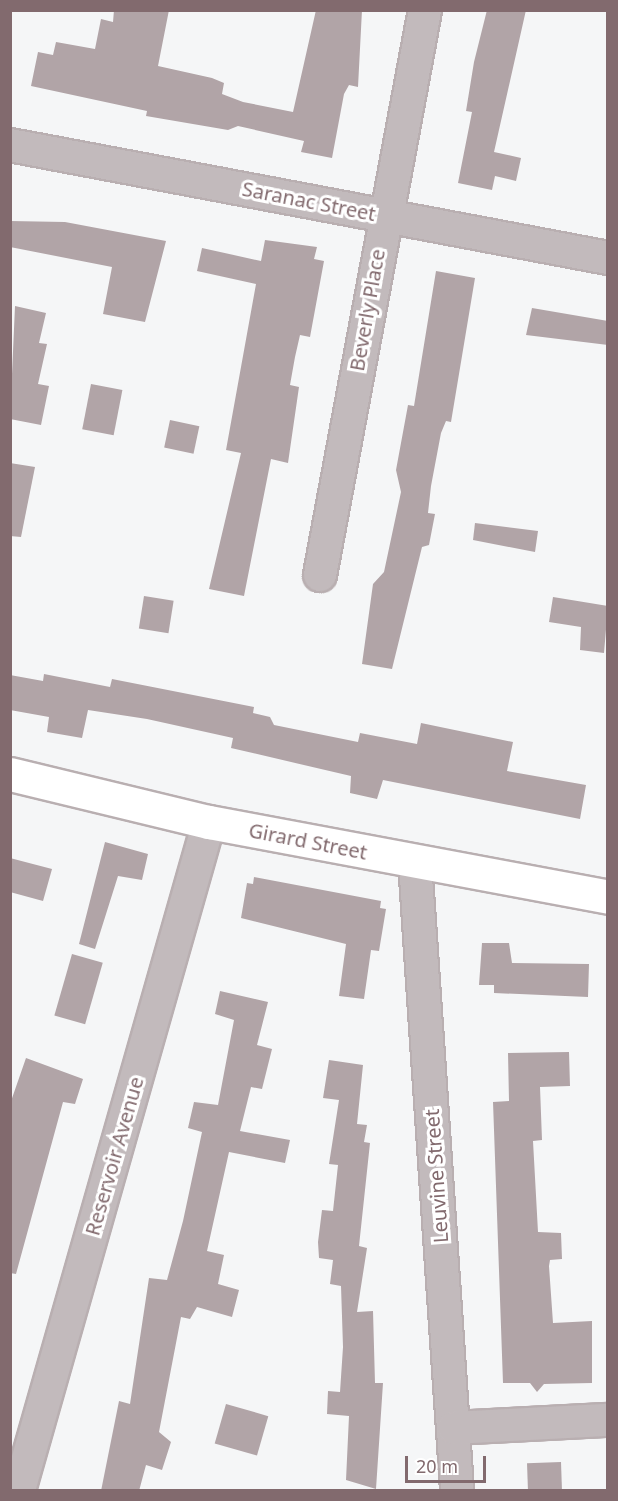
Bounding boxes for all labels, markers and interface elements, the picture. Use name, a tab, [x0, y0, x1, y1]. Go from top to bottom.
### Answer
street label: Saranac Street	[240, 176, 378, 226]
street label: Beverly Place	[344, 247, 390, 373]
street label: Girard Street	[247, 818, 369, 864]
street label: Reservoir Avenue	[80, 1074, 148, 1238]
street label: Leuvine Street	[419, 1108, 453, 1244]
scale bar	[408, 1444, 489, 1482]
text: 20 m	[416, 1454, 458, 1478]

